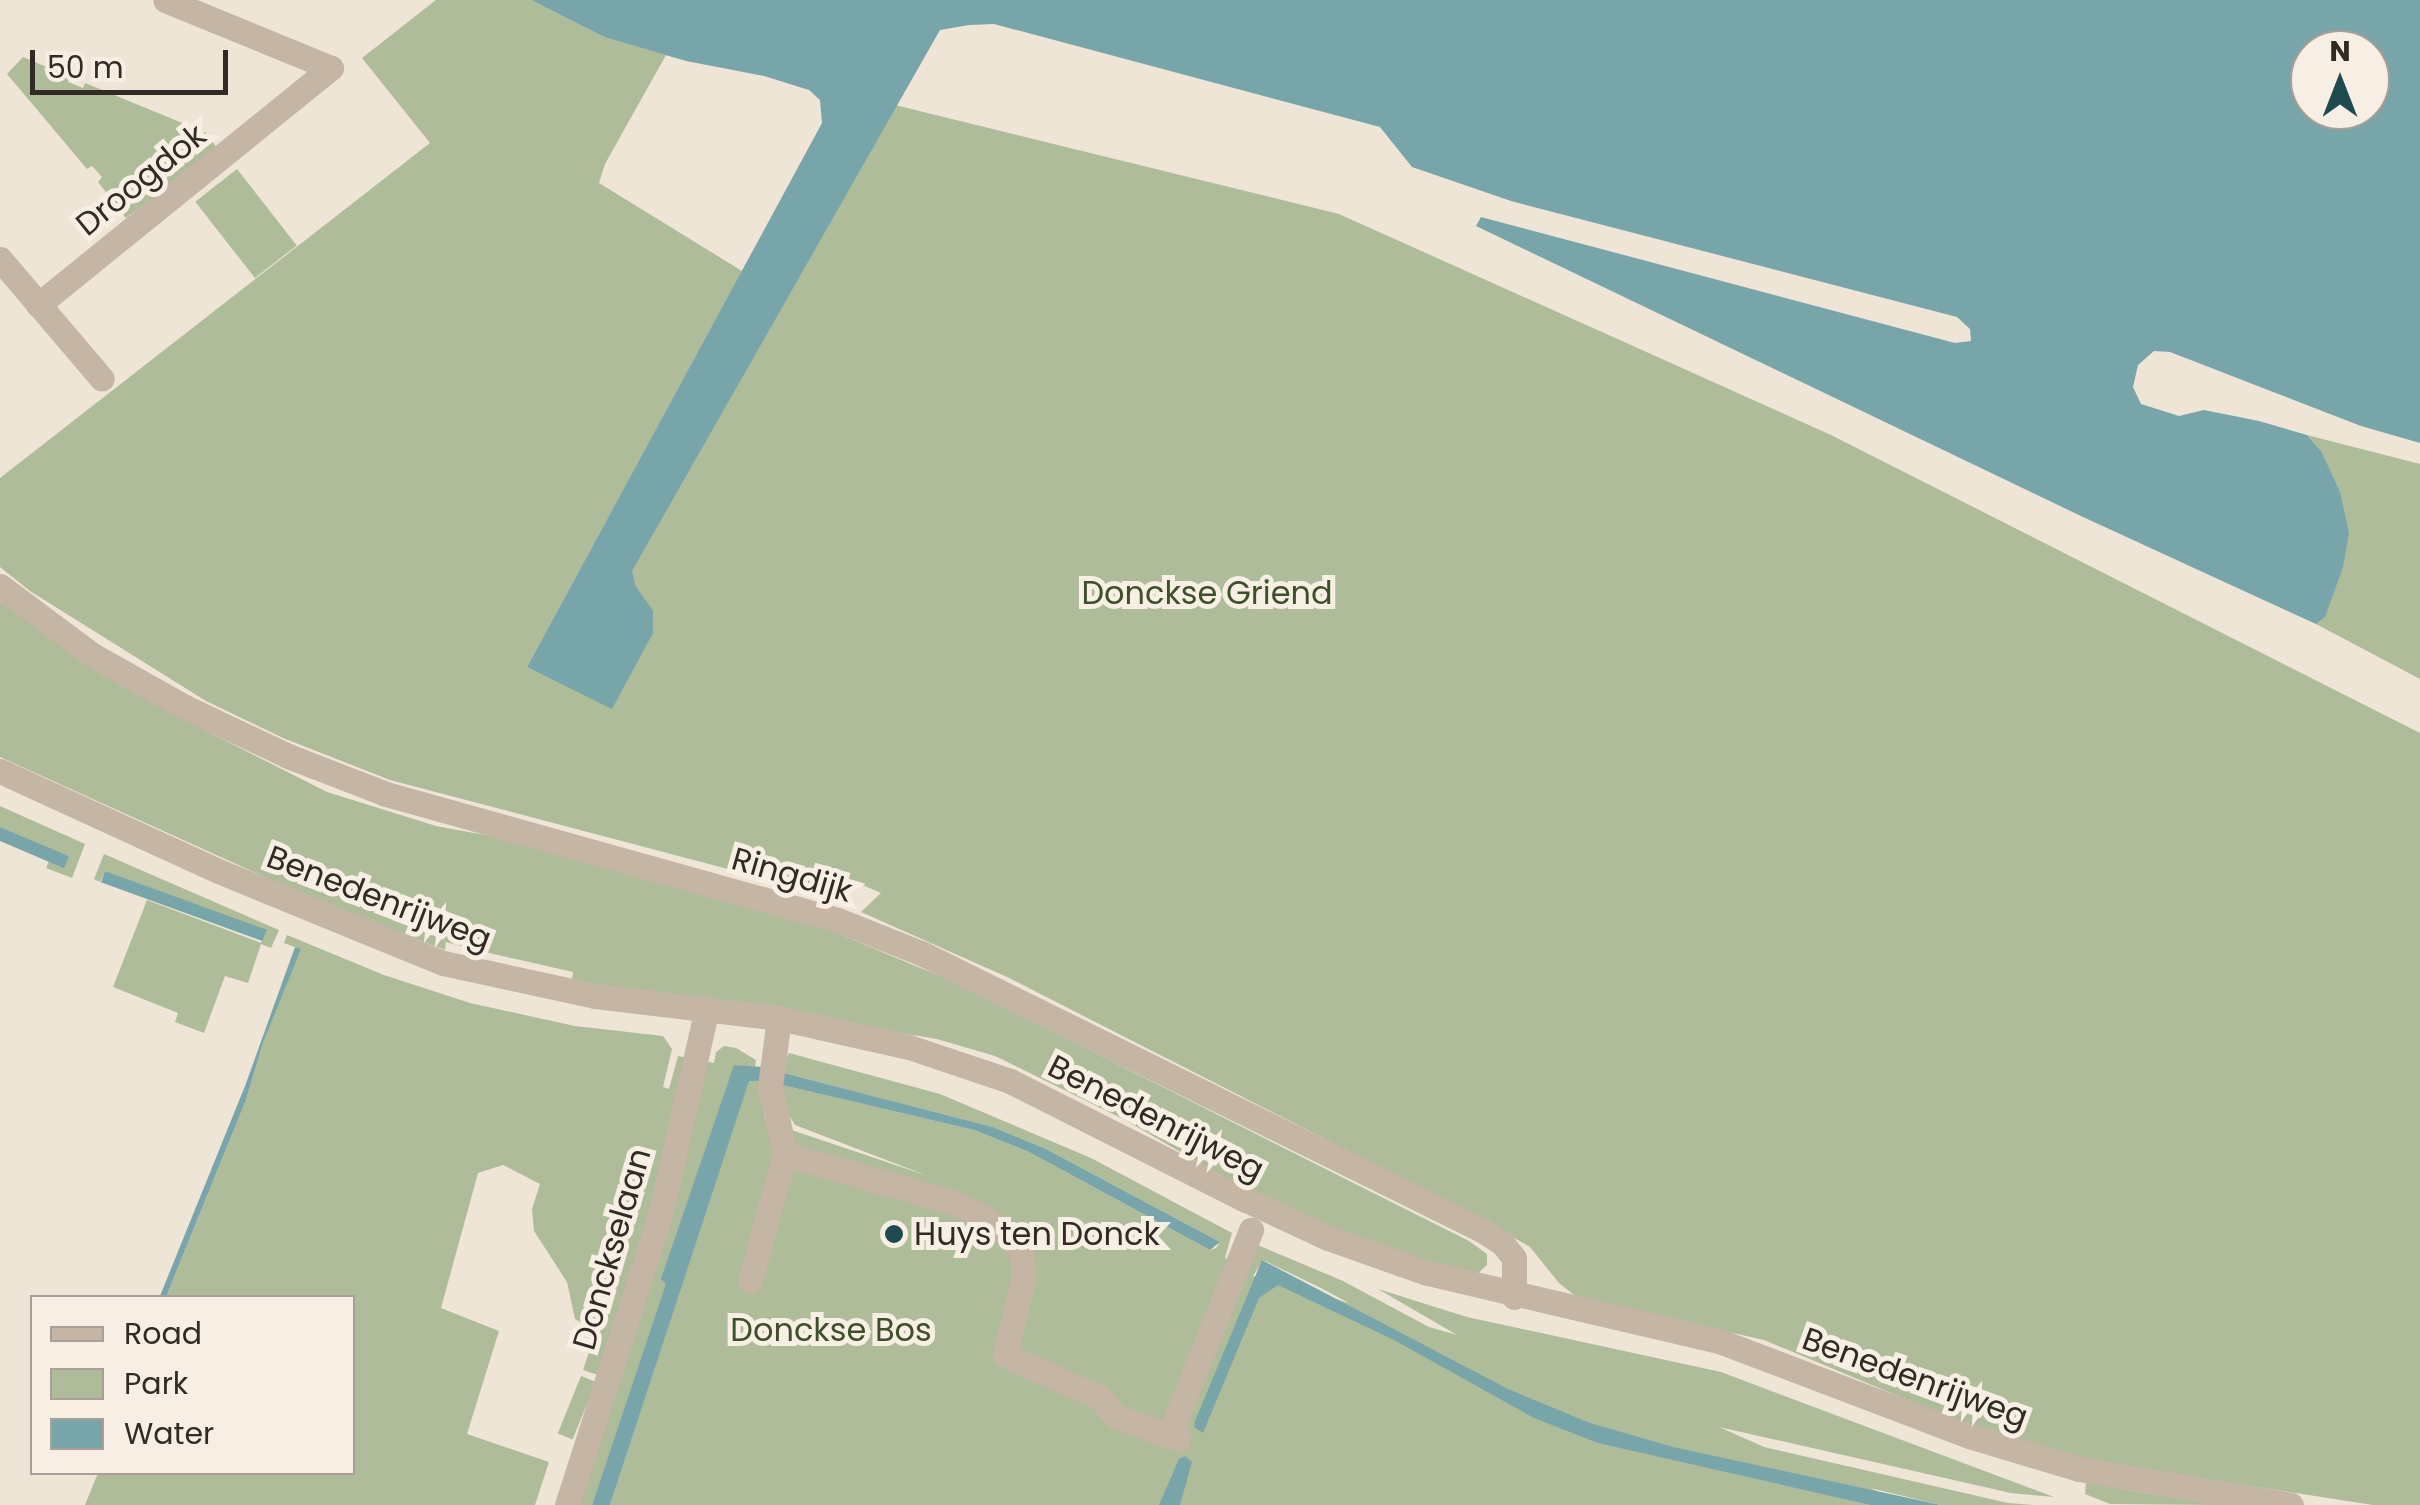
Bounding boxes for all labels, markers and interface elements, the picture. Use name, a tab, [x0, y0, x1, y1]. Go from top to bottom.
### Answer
scale bar	[35, 30, 232, 92]
north arrow	[2290, 30, 2390, 130]
text: N	[2329, 32, 2351, 71]
text: 50 m	[47, 46, 124, 89]
street label: Droogdok	[68, 116, 214, 244]
park label: Donckse Griend	[1081, 574, 1333, 612]
street label: Benedenrijweg	[261, 838, 497, 958]
street label: Ringdijk	[727, 840, 857, 910]
street label: Benedenrijweg	[1042, 1047, 1270, 1189]
street label: Donckselaan	[565, 1144, 659, 1354]
place label: Huys ten Donck	[914, 1215, 1160, 1253]
marker: Huys ten Donck	[883, 1223, 905, 1245]
legend	[30, 1295, 355, 1475]
park label: Donckse Bos	[730, 1311, 932, 1349]
text: Road	[124, 1312, 202, 1355]
street label: Benedenrijweg	[1797, 1319, 2033, 1437]
text: Park	[124, 1362, 188, 1405]
text: Water	[124, 1412, 214, 1455]

